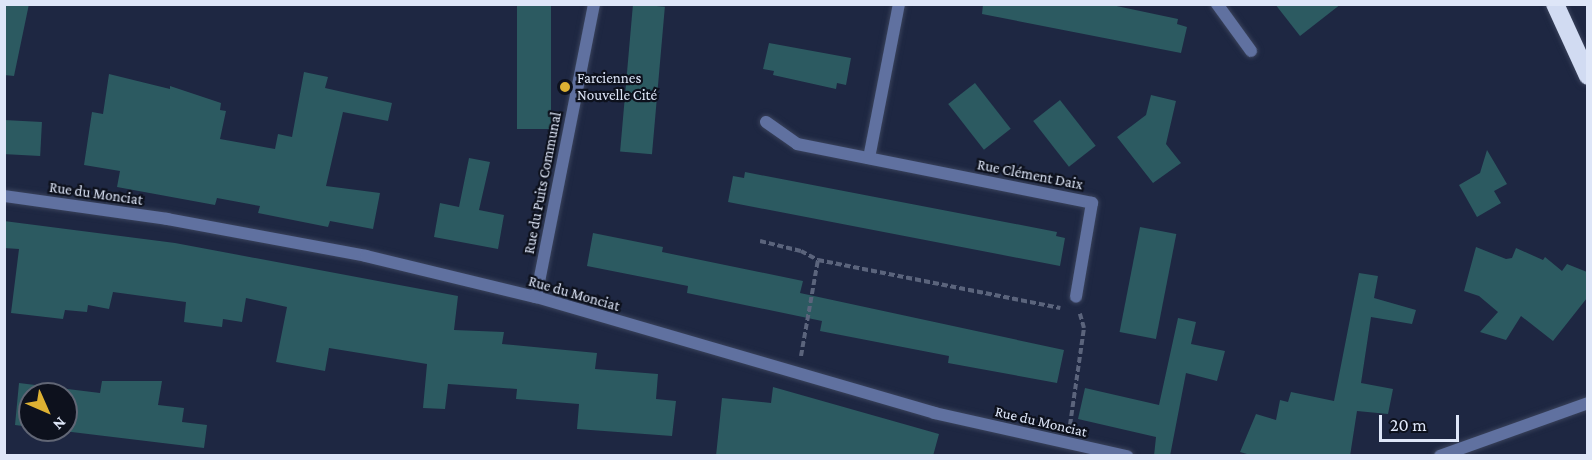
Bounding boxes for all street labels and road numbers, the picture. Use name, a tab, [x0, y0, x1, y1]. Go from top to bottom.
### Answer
street label: Rue du Puits Communal	[520, 110, 566, 256]
street label: Rue Clément Daix	[976, 156, 1084, 194]
street label: Rue du Monciat	[48, 179, 144, 209]
street label: Rue du Monciat	[526, 272, 622, 316]
street label: Rue du Monciat	[993, 403, 1089, 441]

